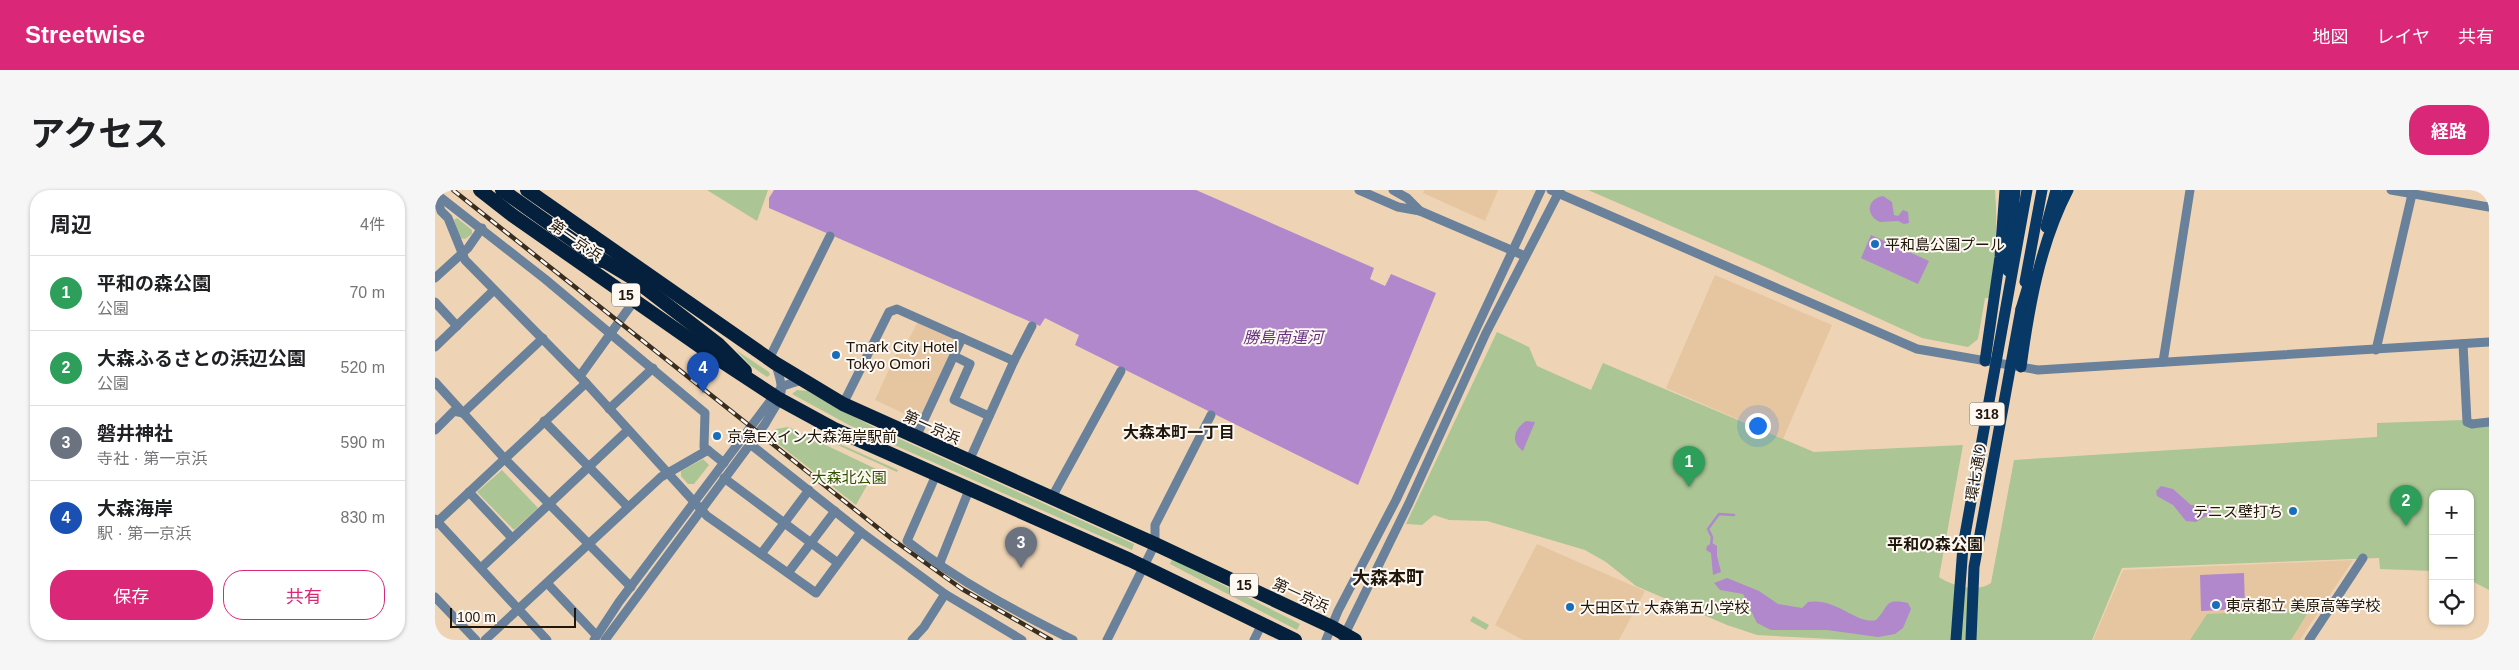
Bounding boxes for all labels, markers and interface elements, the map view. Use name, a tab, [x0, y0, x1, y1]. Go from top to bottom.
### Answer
text: Streetwise	[25, 21, 145, 48]
text: 地図	[2313, 27, 2349, 47]
text: レイヤ	[2377, 27, 2430, 47]
text: 共有	[2458, 27, 2494, 47]
button: 経路	[2409, 105, 2489, 155]
text: アクセス	[30, 114, 168, 153]
text: 周辺	[50, 213, 92, 236]
text: 4件	[360, 216, 385, 233]
street label: 第一京浜	[547, 216, 605, 264]
place label: 平和島公園プール	[1885, 236, 2005, 253]
marker: 平和島公園プール	[1869, 238, 1881, 250]
text: 平和の森公園	[97, 273, 211, 294]
text: 1	[62, 284, 70, 301]
text: 70 m	[349, 284, 385, 301]
road number: 15	[612, 284, 640, 306]
text: 公園	[97, 300, 129, 317]
water label: 勝島南運河	[1243, 329, 1326, 346]
place label: Tmark City Hotel Tokyo Omori	[846, 338, 958, 372]
text: 大森ふるさとの浜辺公園	[97, 348, 306, 369]
marker: Tmark City Hotel Tokyo Omori	[830, 349, 842, 361]
pin: 4	[687, 352, 719, 393]
text: 2	[62, 359, 70, 376]
text: 520 m	[341, 359, 385, 376]
text: 公園	[97, 375, 129, 392]
road number: 318	[1969, 402, 2005, 425]
street label: 第一京浜	[901, 407, 963, 447]
your location	[1745, 413, 1771, 439]
text: 磐井神社	[97, 423, 173, 444]
district label: 大森本町一丁目	[1123, 424, 1235, 441]
place label: 京急EXイン大森海岸駅前	[727, 428, 897, 445]
marker: 京急EXイン大森海岸駅前	[711, 430, 723, 442]
text: 3	[62, 434, 70, 451]
text: 590 m	[341, 434, 385, 451]
street label: 環七通り	[1962, 440, 1990, 502]
pin: 1	[1673, 446, 1705, 487]
text: 寺社 · 第一京浜	[97, 450, 207, 467]
park label: 大森北公園	[811, 469, 887, 486]
pin: 2	[2390, 485, 2422, 526]
map controls	[2429, 490, 2474, 625]
button: +	[2429, 490, 2474, 535]
text: 大森海岸	[97, 498, 173, 519]
place label: テニス壁打ち	[2193, 503, 2283, 520]
marker: テニス壁打ち	[2287, 505, 2299, 517]
text: 4	[62, 509, 70, 526]
text: 830 m	[341, 509, 385, 526]
text: 駅 · 第一京浜	[97, 525, 191, 542]
pin: 3	[1005, 527, 1037, 568]
button: −	[2429, 535, 2474, 580]
district label: 平和の森公園	[1887, 536, 1983, 553]
district label: 大森本町	[1352, 568, 1424, 588]
button: 保存	[50, 570, 213, 620]
button: 共有	[223, 570, 385, 620]
road number: 15	[1230, 574, 1258, 596]
street label: 第一京浜	[1270, 575, 1332, 615]
button: locate	[2429, 580, 2474, 625]
place label: 東京都立 美原高等学校	[2226, 597, 2380, 614]
place label: 大田区立 大森第五小学校	[1580, 599, 1749, 616]
marker: 東京都立 美原高等学校	[2210, 599, 2222, 611]
marker: 大田区立 大森第五小学校	[1564, 601, 1576, 613]
scale bar	[450, 605, 576, 628]
text: 100 m	[457, 609, 496, 625]

